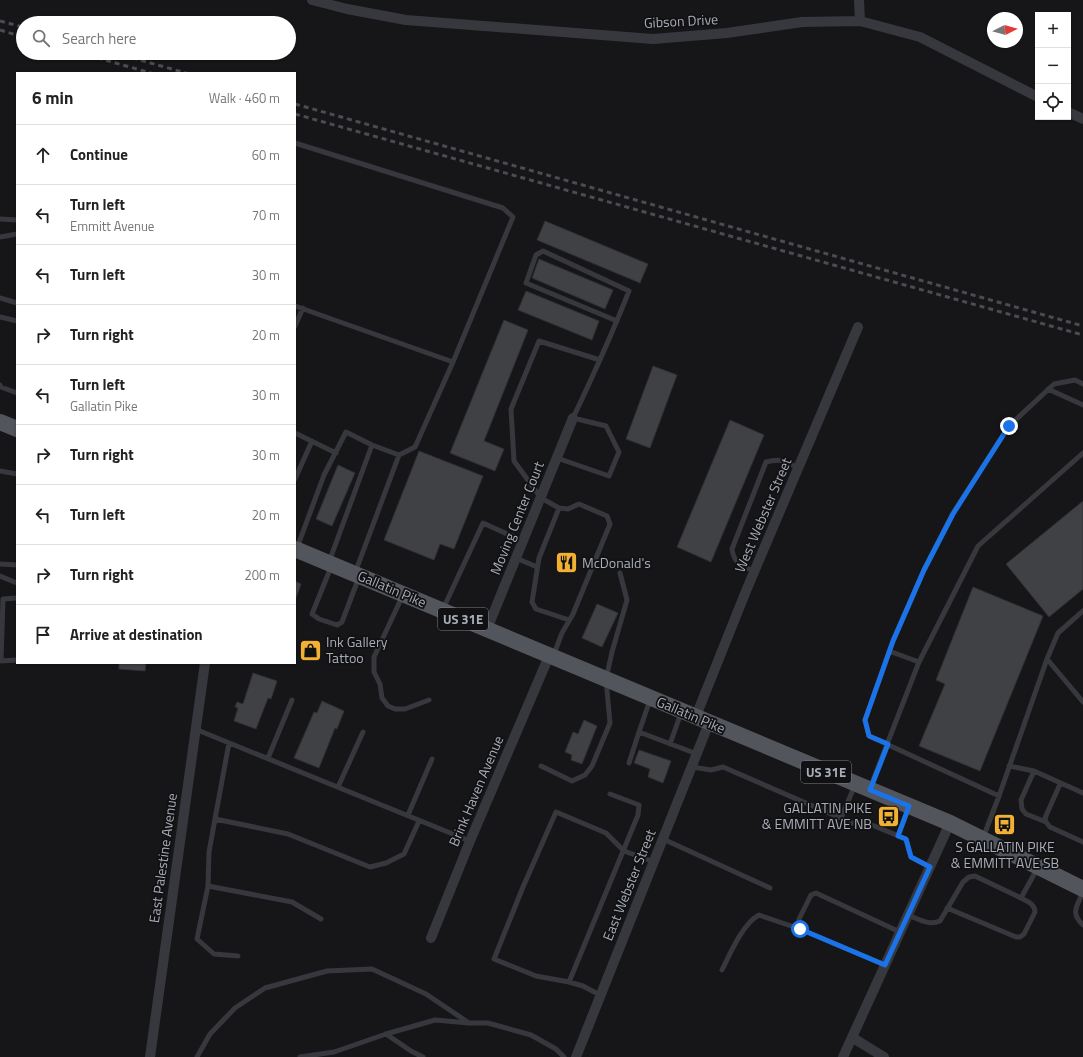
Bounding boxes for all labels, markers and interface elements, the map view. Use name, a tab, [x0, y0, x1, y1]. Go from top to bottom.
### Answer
street label: Gibson Drive	[643, 8, 719, 33]
north arrow	[987, 12, 1023, 48]
map controls	[1035, 12, 1071, 120]
button: +	[1035, 12, 1071, 48]
search box	[16, 16, 296, 60]
icon: search	[30, 27, 52, 49]
text: Search here	[62, 27, 136, 50]
button: −	[1035, 48, 1071, 84]
button: locate	[1035, 84, 1071, 120]
text: 6 min	[32, 85, 73, 111]
text: Walk · 460 m	[209, 88, 280, 108]
text: Continue	[70, 143, 128, 166]
icon: ahead	[32, 144, 54, 166]
text: 60 m	[252, 145, 280, 165]
text: Turn left	[70, 193, 125, 216]
icon: left	[32, 204, 54, 226]
text: 70 m	[252, 205, 280, 225]
text: Emmitt Avenue	[70, 216, 154, 236]
text: Turn left	[70, 263, 125, 286]
icon: left	[32, 264, 54, 286]
text: 30 m	[252, 265, 280, 285]
text: Turn right	[70, 323, 134, 346]
icon: right	[32, 324, 54, 346]
text: 20 m	[252, 325, 280, 345]
text: Turn left	[70, 373, 125, 396]
icon: left	[32, 384, 54, 406]
text: 30 m	[252, 385, 280, 405]
text: Gallatin Pike	[70, 396, 137, 416]
route end	[1000, 417, 1018, 435]
text: Turn right	[70, 443, 134, 466]
icon: right	[32, 444, 54, 466]
text: 30 m	[252, 445, 280, 465]
street label: West Webster Street	[729, 454, 796, 575]
street label: Moving Center Court	[484, 458, 549, 578]
text: Turn left	[70, 503, 125, 526]
icon: left	[32, 504, 54, 526]
text: 20 m	[252, 505, 280, 525]
restaurant icon: McDonald's	[554, 550, 580, 576]
place label: McDonald's	[582, 552, 651, 573]
text: Turn right	[70, 563, 134, 586]
icon: right	[32, 564, 54, 586]
text: 200 m	[244, 565, 280, 585]
street label: Gallatin Pike	[355, 565, 430, 612]
road number: US 31E	[438, 608, 488, 630]
text: Arrive at destination	[70, 623, 203, 646]
icon: arrive	[32, 624, 54, 646]
place label: Ink Gallery Tattoo	[326, 631, 388, 668]
shop icon: Ink Gallery Tattoo	[298, 637, 324, 663]
street label: Gallatin Pike	[654, 691, 729, 738]
street label: Brink Haven Avenue	[443, 732, 508, 849]
road number: US 31E	[801, 761, 851, 783]
street label: East Palestine Avenue	[143, 792, 182, 924]
place label: GALLATIN PIKE & EMMITT AVE NB	[762, 797, 872, 834]
bus stop icon: GALLATIN PIKE & EMMITT AVE NB	[875, 803, 901, 829]
bus stop icon: S GALLATIN PIKE & EMMITT AVE SB	[992, 812, 1018, 838]
street label: East Webster Street	[597, 826, 660, 944]
place label: S GALLATIN PIKE & EMMITT AVE SB	[951, 836, 1059, 873]
route start	[791, 920, 809, 938]

